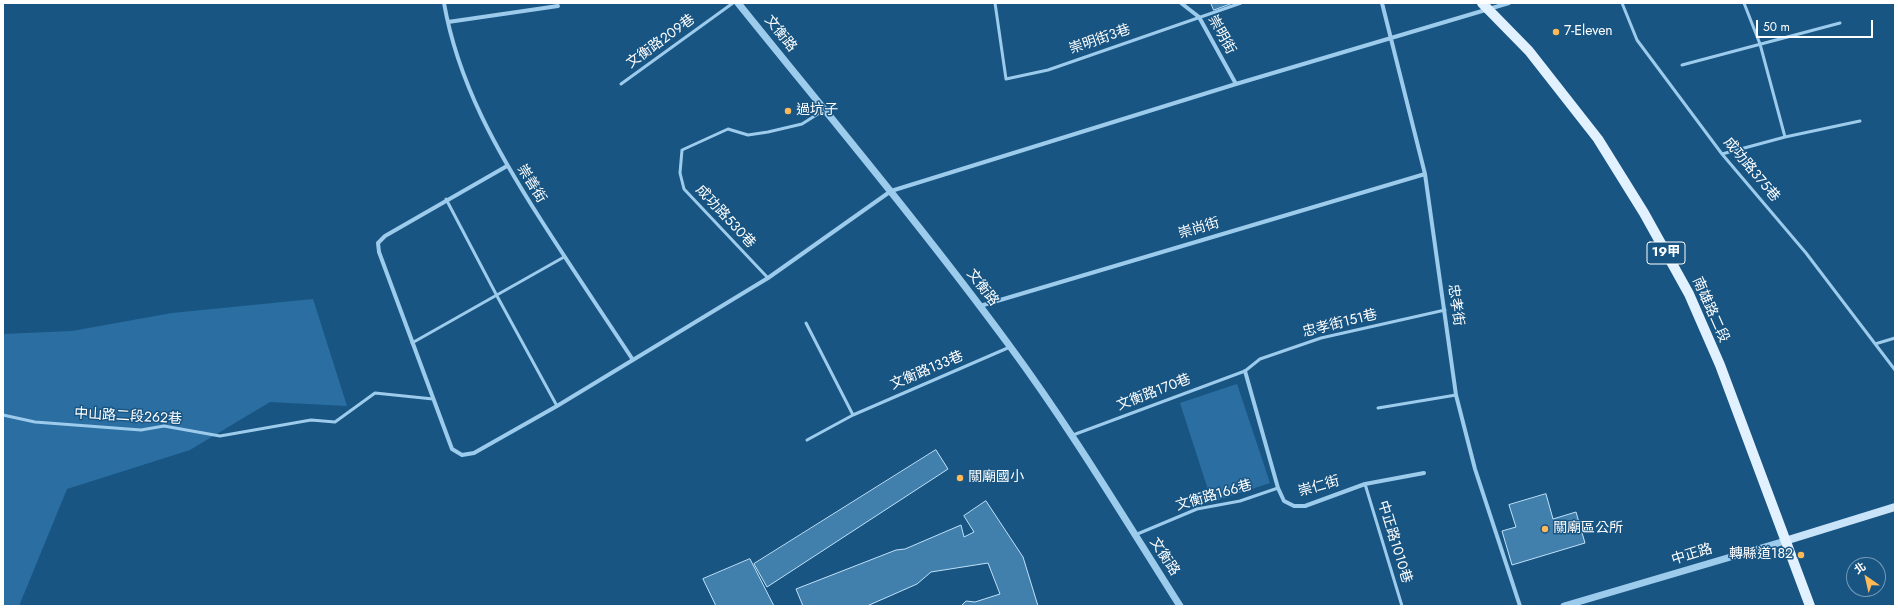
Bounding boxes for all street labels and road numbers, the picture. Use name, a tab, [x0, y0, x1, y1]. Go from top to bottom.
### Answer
street label: 文衡路209巷	[624, 12, 698, 72]
street label: 文衡路	[760, 12, 800, 56]
street label: 崇明街	[1203, 13, 1239, 57]
street label: 崇明街3巷	[1067, 22, 1133, 58]
street label: 成功路375巷	[1719, 134, 1783, 206]
street label: 崇善街	[513, 162, 549, 206]
street label: 成功路530巷	[692, 182, 758, 252]
street label: 崇尚街	[1176, 215, 1222, 243]
road number: 19甲	[1647, 242, 1685, 264]
street label: 文衡路	[962, 266, 1002, 310]
street label: 南雄路二段	[1688, 275, 1732, 345]
street label: 忠孝街	[1444, 283, 1466, 327]
street label: 忠孝街151巷	[1301, 307, 1379, 341]
street label: 文衡路133巷	[888, 348, 966, 394]
street label: 文衡路170巷	[1115, 371, 1193, 415]
street label: 中山路二段262巷	[74, 406, 182, 428]
street label: 崇仁街	[1296, 473, 1342, 501]
street label: 文衡路166巷	[1174, 477, 1254, 515]
street label: 中正路1010巷	[1373, 499, 1415, 585]
street label: 文衡路	[1146, 535, 1182, 579]
street label: 中正路	[1669, 541, 1715, 569]

